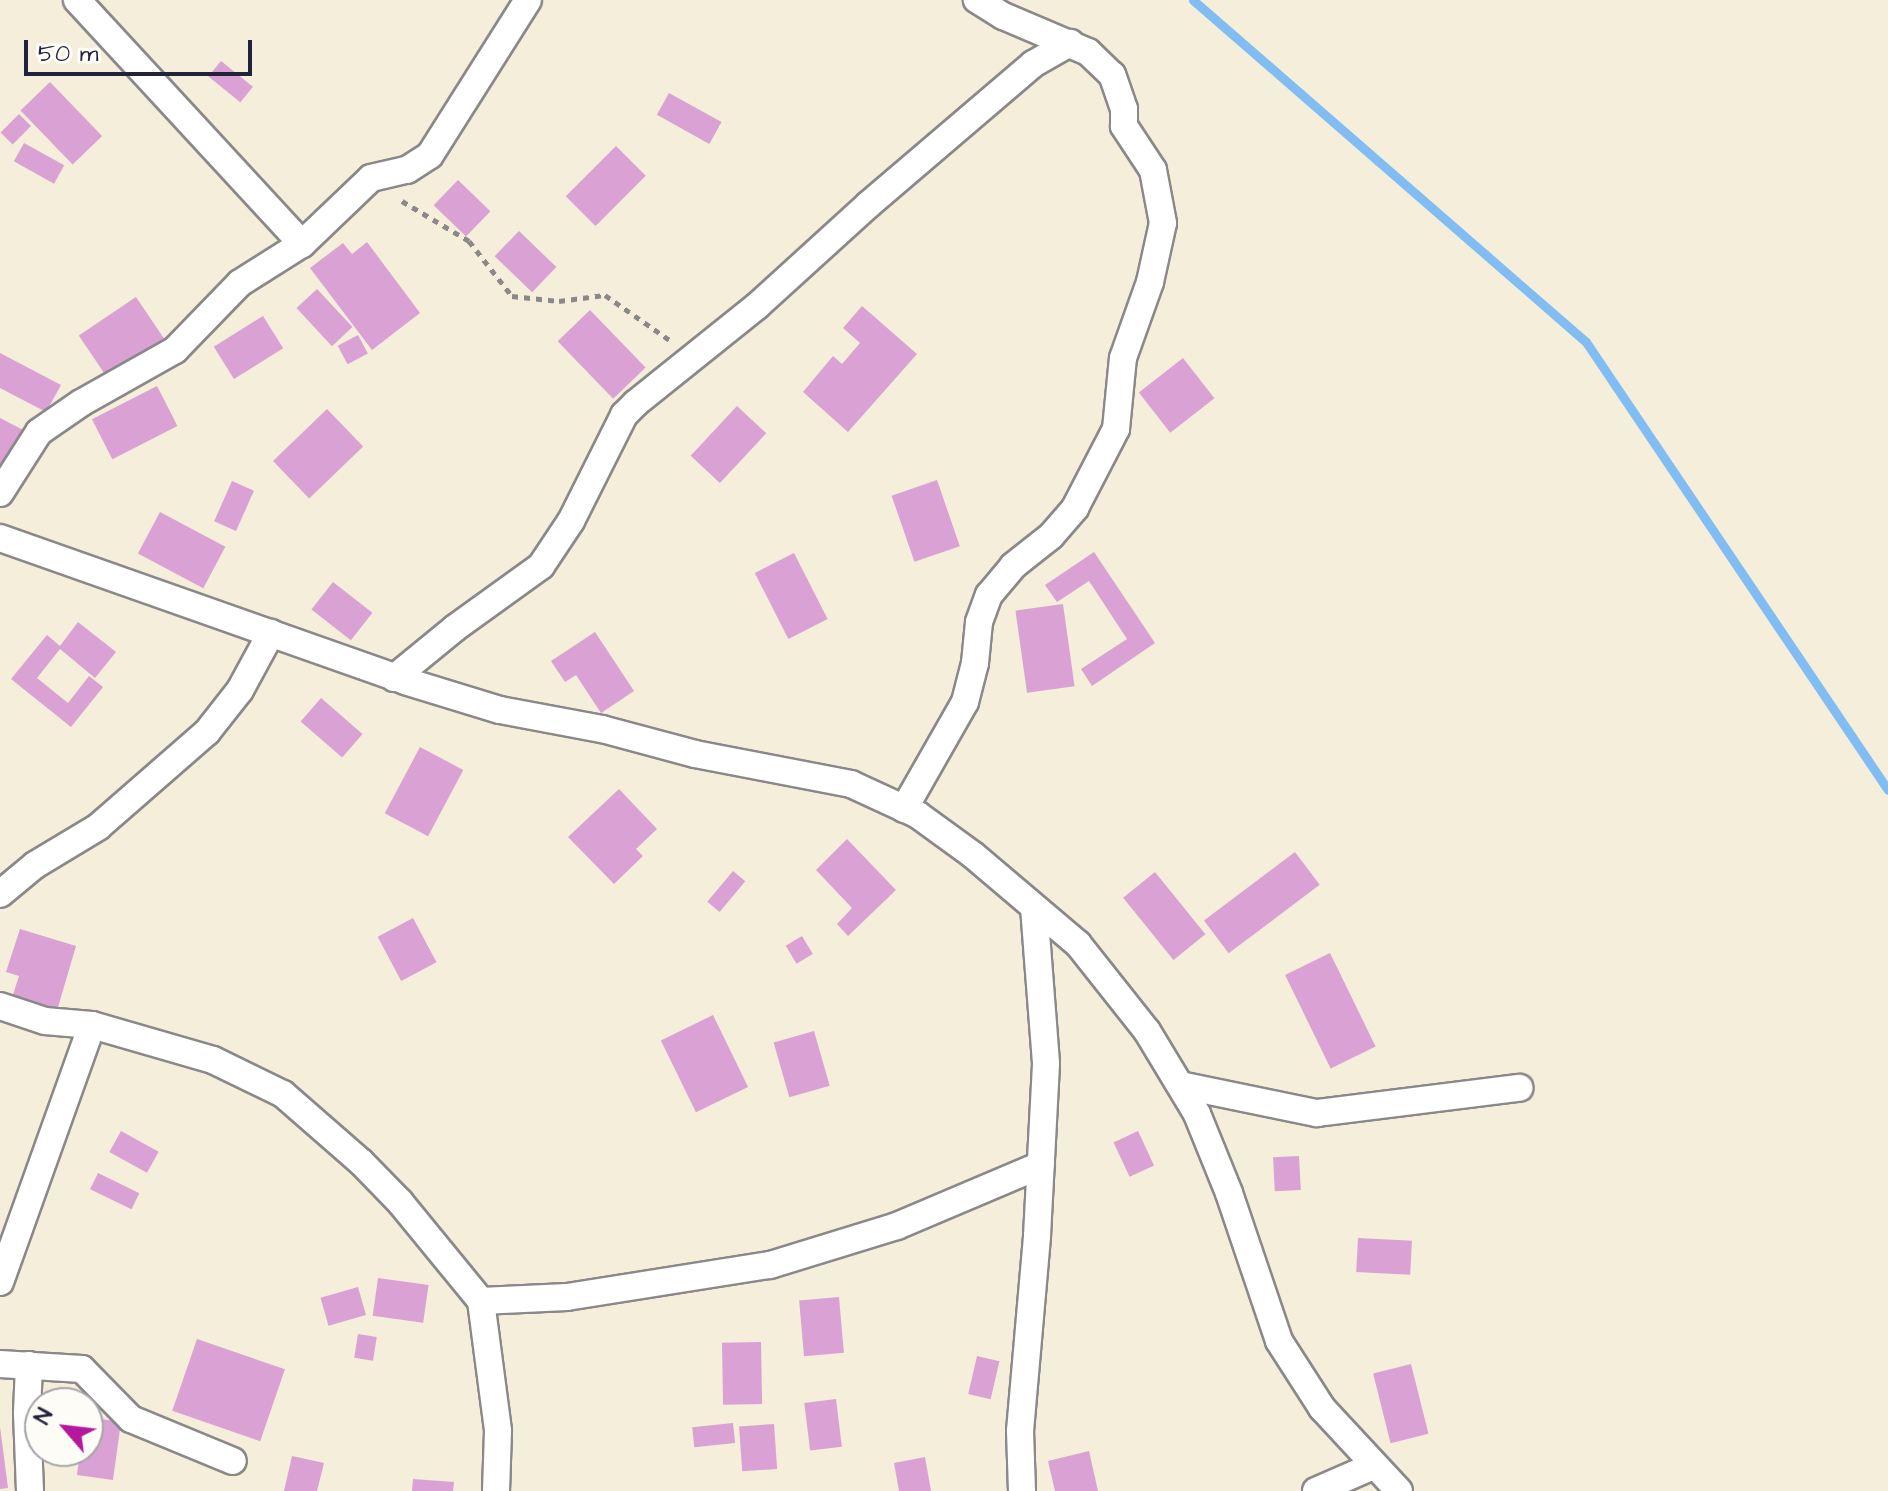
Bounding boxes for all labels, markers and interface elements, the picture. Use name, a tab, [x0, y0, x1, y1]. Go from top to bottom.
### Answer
scale bar	[28, 24, 256, 74]
text: 50 m	[38, 37, 98, 71]
north arrow	[24, 1387, 104, 1467]
text: N	[27, 1403, 61, 1430]

